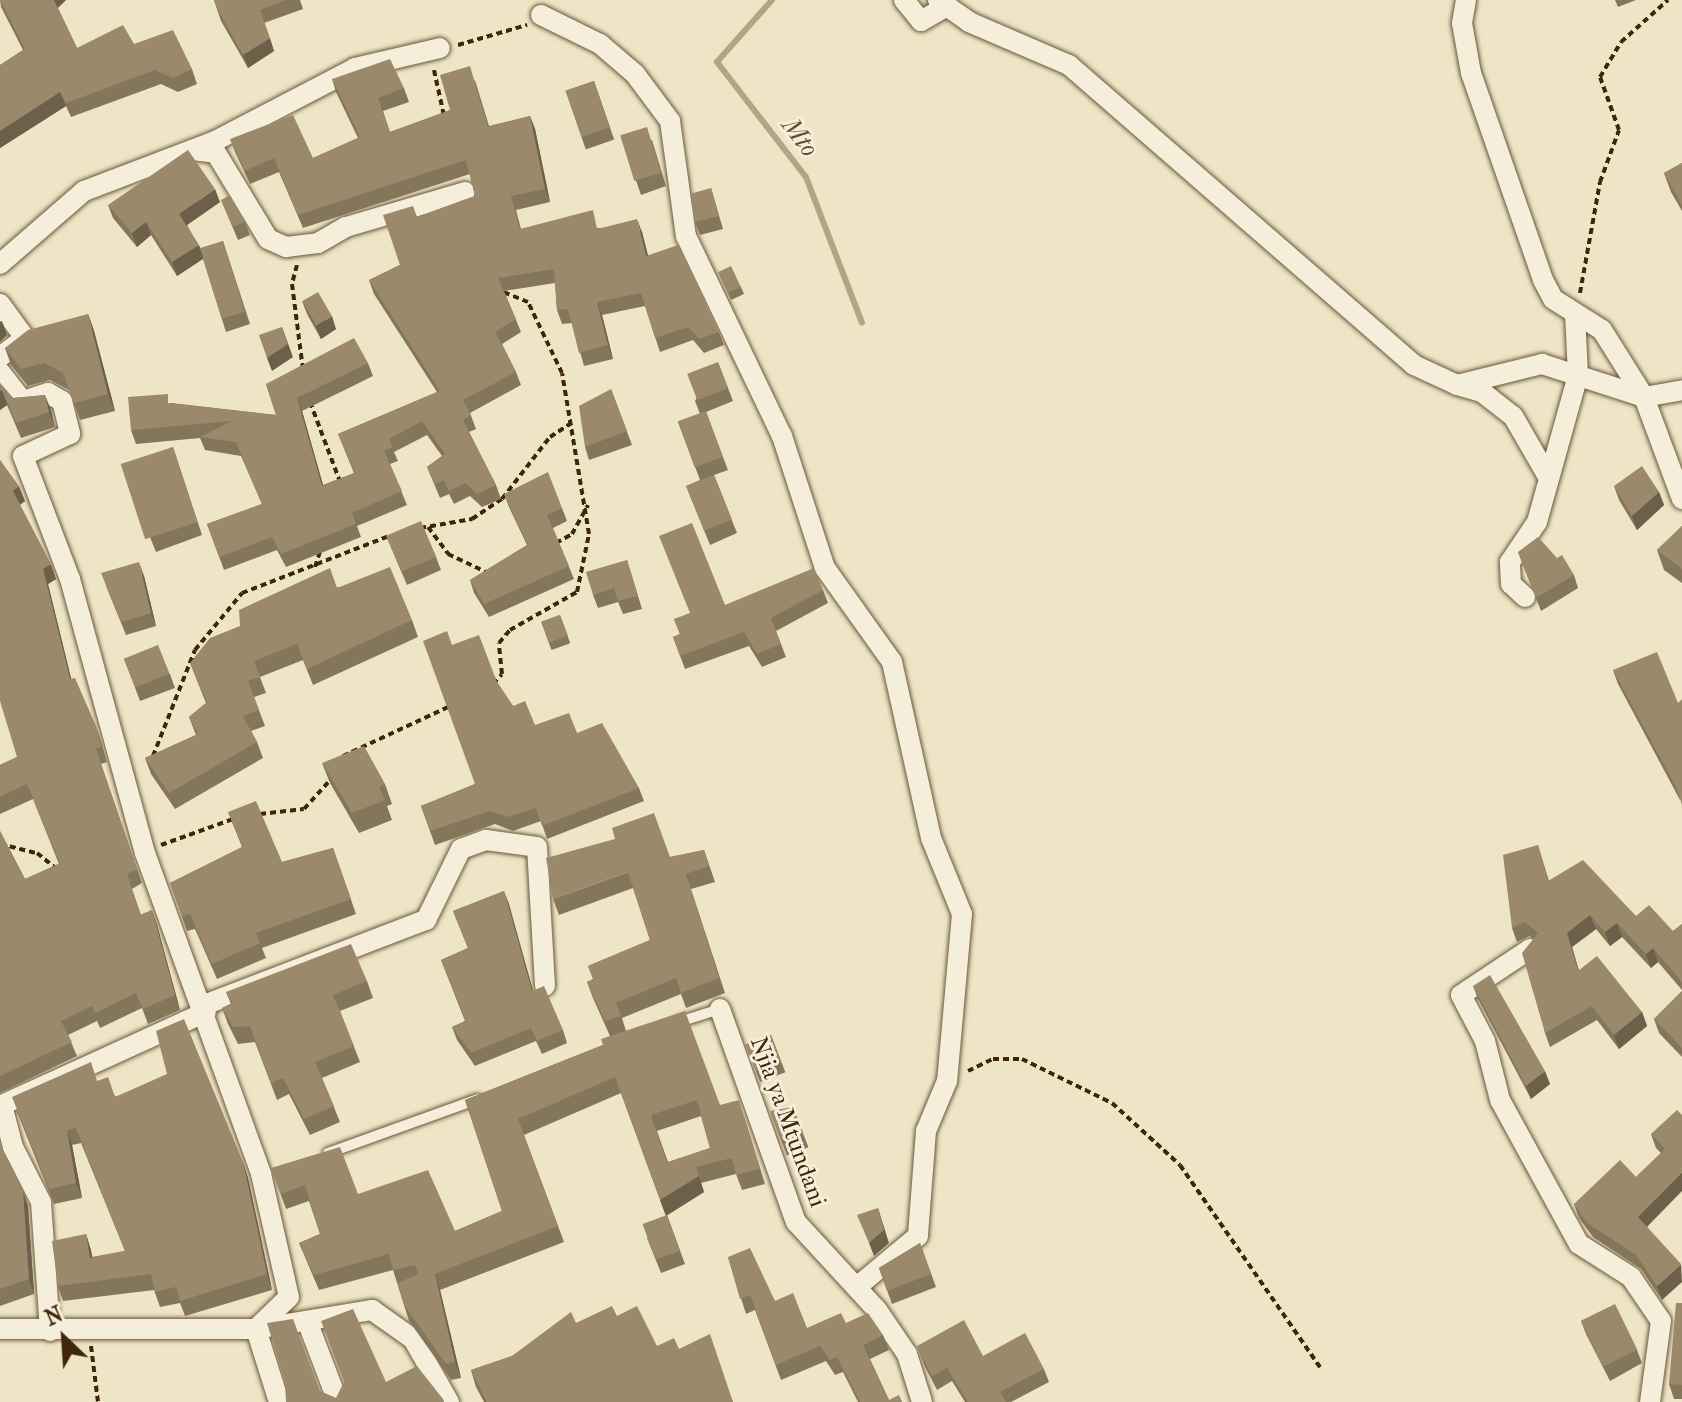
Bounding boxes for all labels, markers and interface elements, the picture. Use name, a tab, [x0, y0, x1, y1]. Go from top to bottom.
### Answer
water label: Mto	[775, 111, 825, 163]
street label: Njia ya Mtundani	[744, 1033, 832, 1211]
north arrow	[24, 1298, 104, 1378]
text: N	[41, 1301, 67, 1332]

